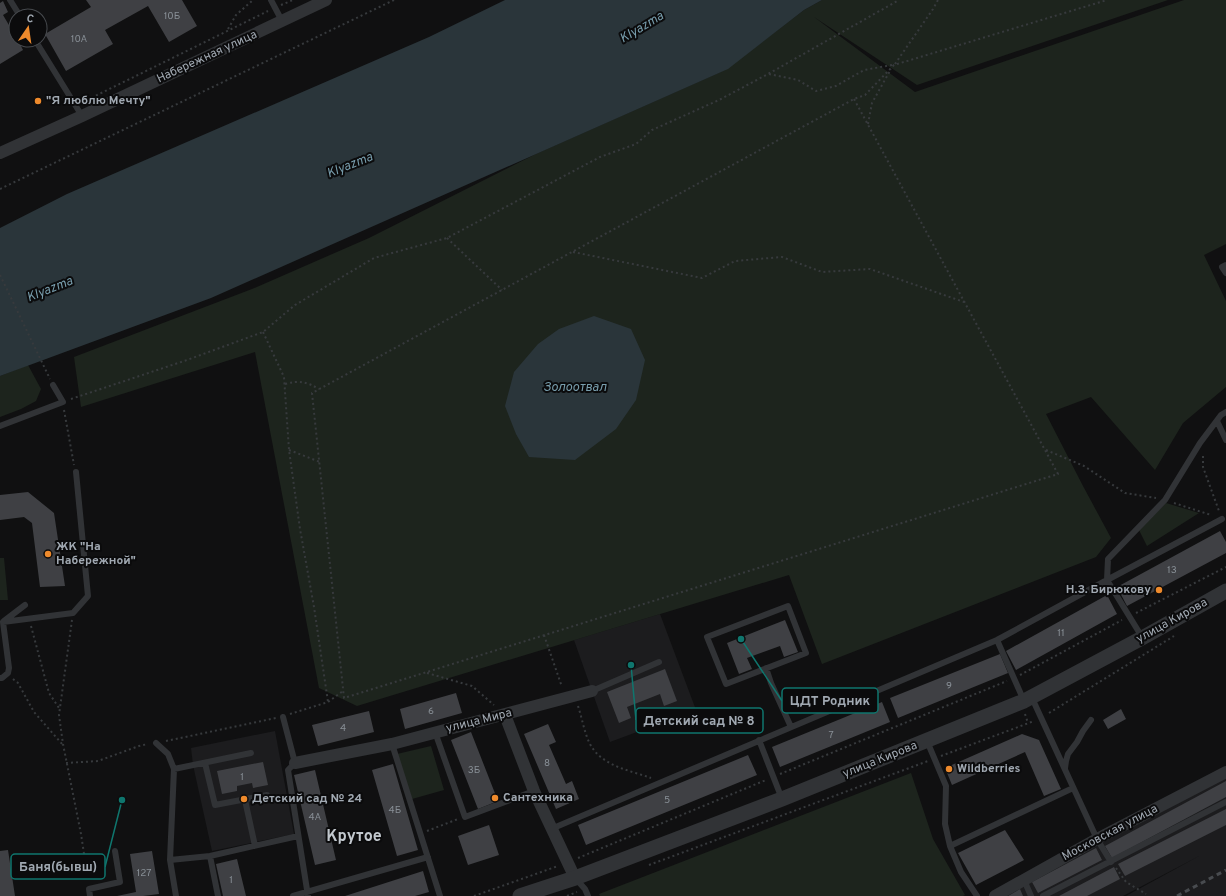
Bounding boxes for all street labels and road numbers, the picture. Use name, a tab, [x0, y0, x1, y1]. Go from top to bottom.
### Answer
street label: Набережная улица	[154, 27, 260, 87]
street label: улица Кирова	[1134, 595, 1210, 647]
street label: улица Мира	[444, 705, 514, 737]
street label: улица Кирова	[840, 738, 920, 782]
street label: Московская улица	[1059, 801, 1161, 865]

